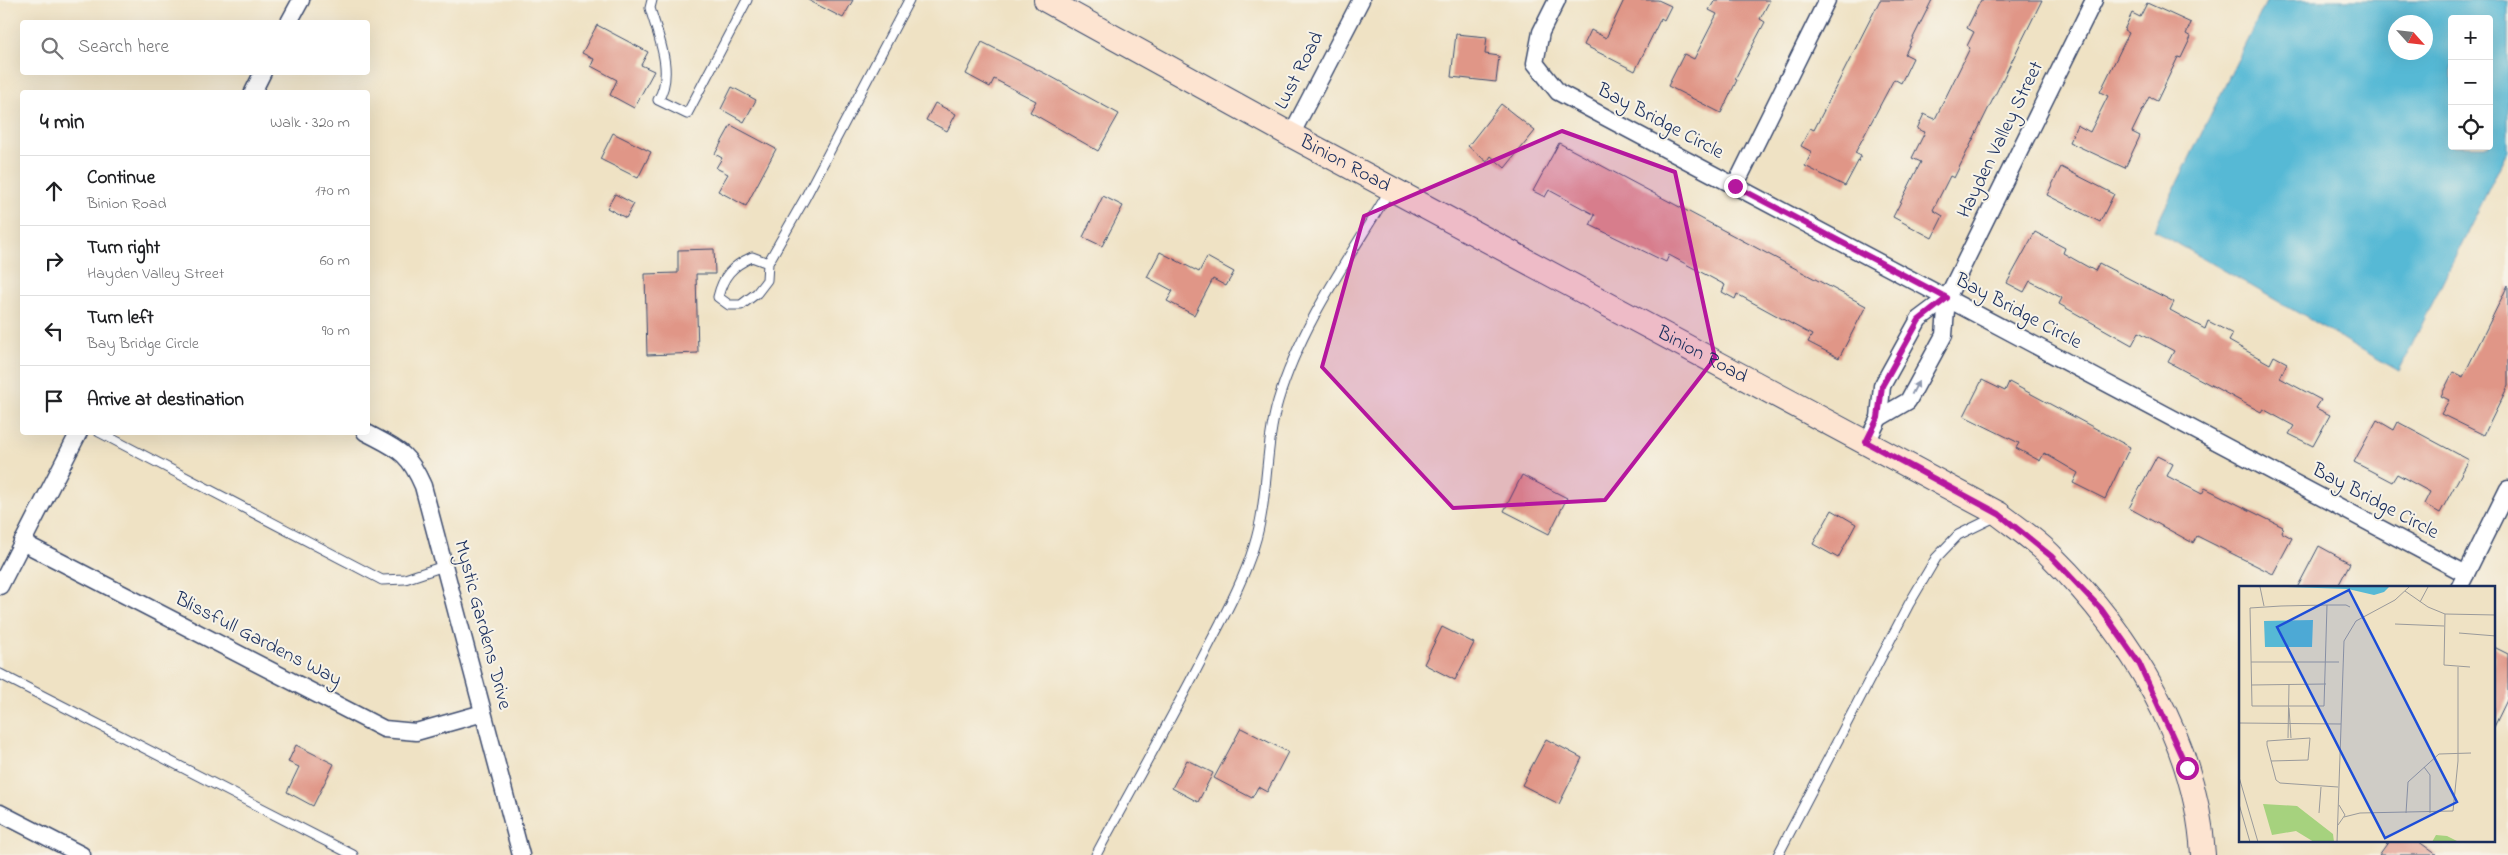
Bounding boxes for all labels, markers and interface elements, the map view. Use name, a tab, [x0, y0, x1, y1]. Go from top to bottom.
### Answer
north arrow	[2388, 15, 2433, 60]
map controls	[2448, 15, 2493, 150]
button: +	[2448, 15, 2493, 60]
search box	[20, 20, 370, 75]
street label: Lust Road	[1268, 27, 1332, 115]
icon: search	[38, 34, 66, 62]
text: Search here	[78, 34, 169, 61]
street label: Hayden Valley Street	[1950, 56, 2052, 223]
button: −	[2448, 60, 2493, 105]
street label: Bay Bridge Circle	[1590, 76, 1729, 169]
button: locate	[2448, 105, 2493, 150]
text: 4 min	[40, 108, 84, 138]
text: Walk · 320 m	[270, 111, 350, 135]
street label: Binion Road	[1293, 127, 1396, 200]
text: Continue	[87, 165, 155, 192]
route end	[1724, 175, 1747, 198]
icon: ahead	[40, 177, 68, 205]
text: 170 m	[315, 179, 350, 203]
text: Binion Road	[87, 192, 166, 216]
text: Turn right	[87, 235, 160, 262]
icon: right	[40, 247, 68, 275]
text: 60 m	[320, 249, 350, 273]
text: Hayden Valley Street	[87, 262, 224, 286]
street label: Bay Bridge Circle	[1948, 266, 2087, 359]
text: Turn left	[87, 305, 154, 332]
icon: left	[40, 317, 68, 345]
street label: Binion Road	[1651, 318, 1753, 391]
text: 90 m	[322, 319, 350, 343]
text: Bay Bridge Circle	[87, 332, 199, 356]
one-way arrow	[1911, 381, 1919, 395]
icon: arrive	[40, 387, 68, 415]
text: Arrive at destination	[87, 387, 244, 414]
street label: Bay Bridge Circle	[2305, 456, 2444, 549]
street label: Mystic Gardens Drive	[445, 537, 519, 713]
street label: Blissfull Gardens Way	[168, 585, 347, 695]
inset map	[2239, 586, 2496, 842]
route start	[2176, 757, 2199, 780]

